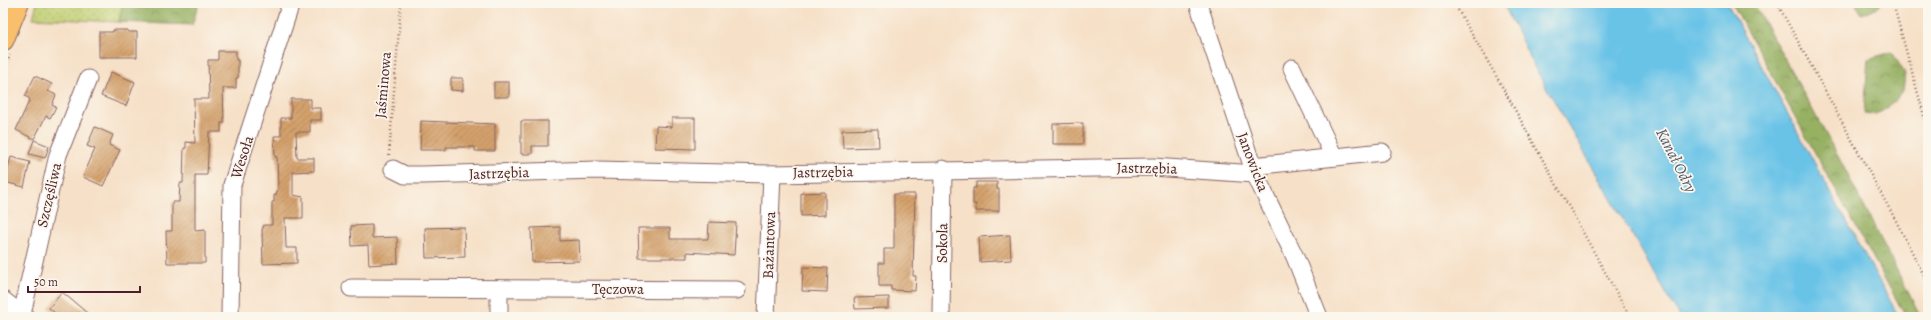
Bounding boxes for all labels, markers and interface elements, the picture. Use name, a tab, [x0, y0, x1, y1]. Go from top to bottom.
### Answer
street label: Jaśminowa	[370, 51, 396, 119]
water label: Kanał Odry	[1650, 124, 1702, 197]
street label: Janowicka	[1233, 129, 1273, 195]
street label: Wesoła	[225, 133, 258, 182]
street label: Jastrzębia	[1117, 157, 1177, 179]
street label: Szczęśliwa	[32, 161, 66, 229]
street label: Jastrzębia	[793, 161, 853, 183]
street label: Jastrzębia	[468, 162, 530, 184]
street label: Bażantowa	[758, 211, 780, 279]
street label: Sokola	[932, 223, 952, 263]
scale bar	[28, 268, 140, 294]
text: 50 m	[34, 274, 58, 290]
street label: Tęczowa	[592, 279, 644, 299]

